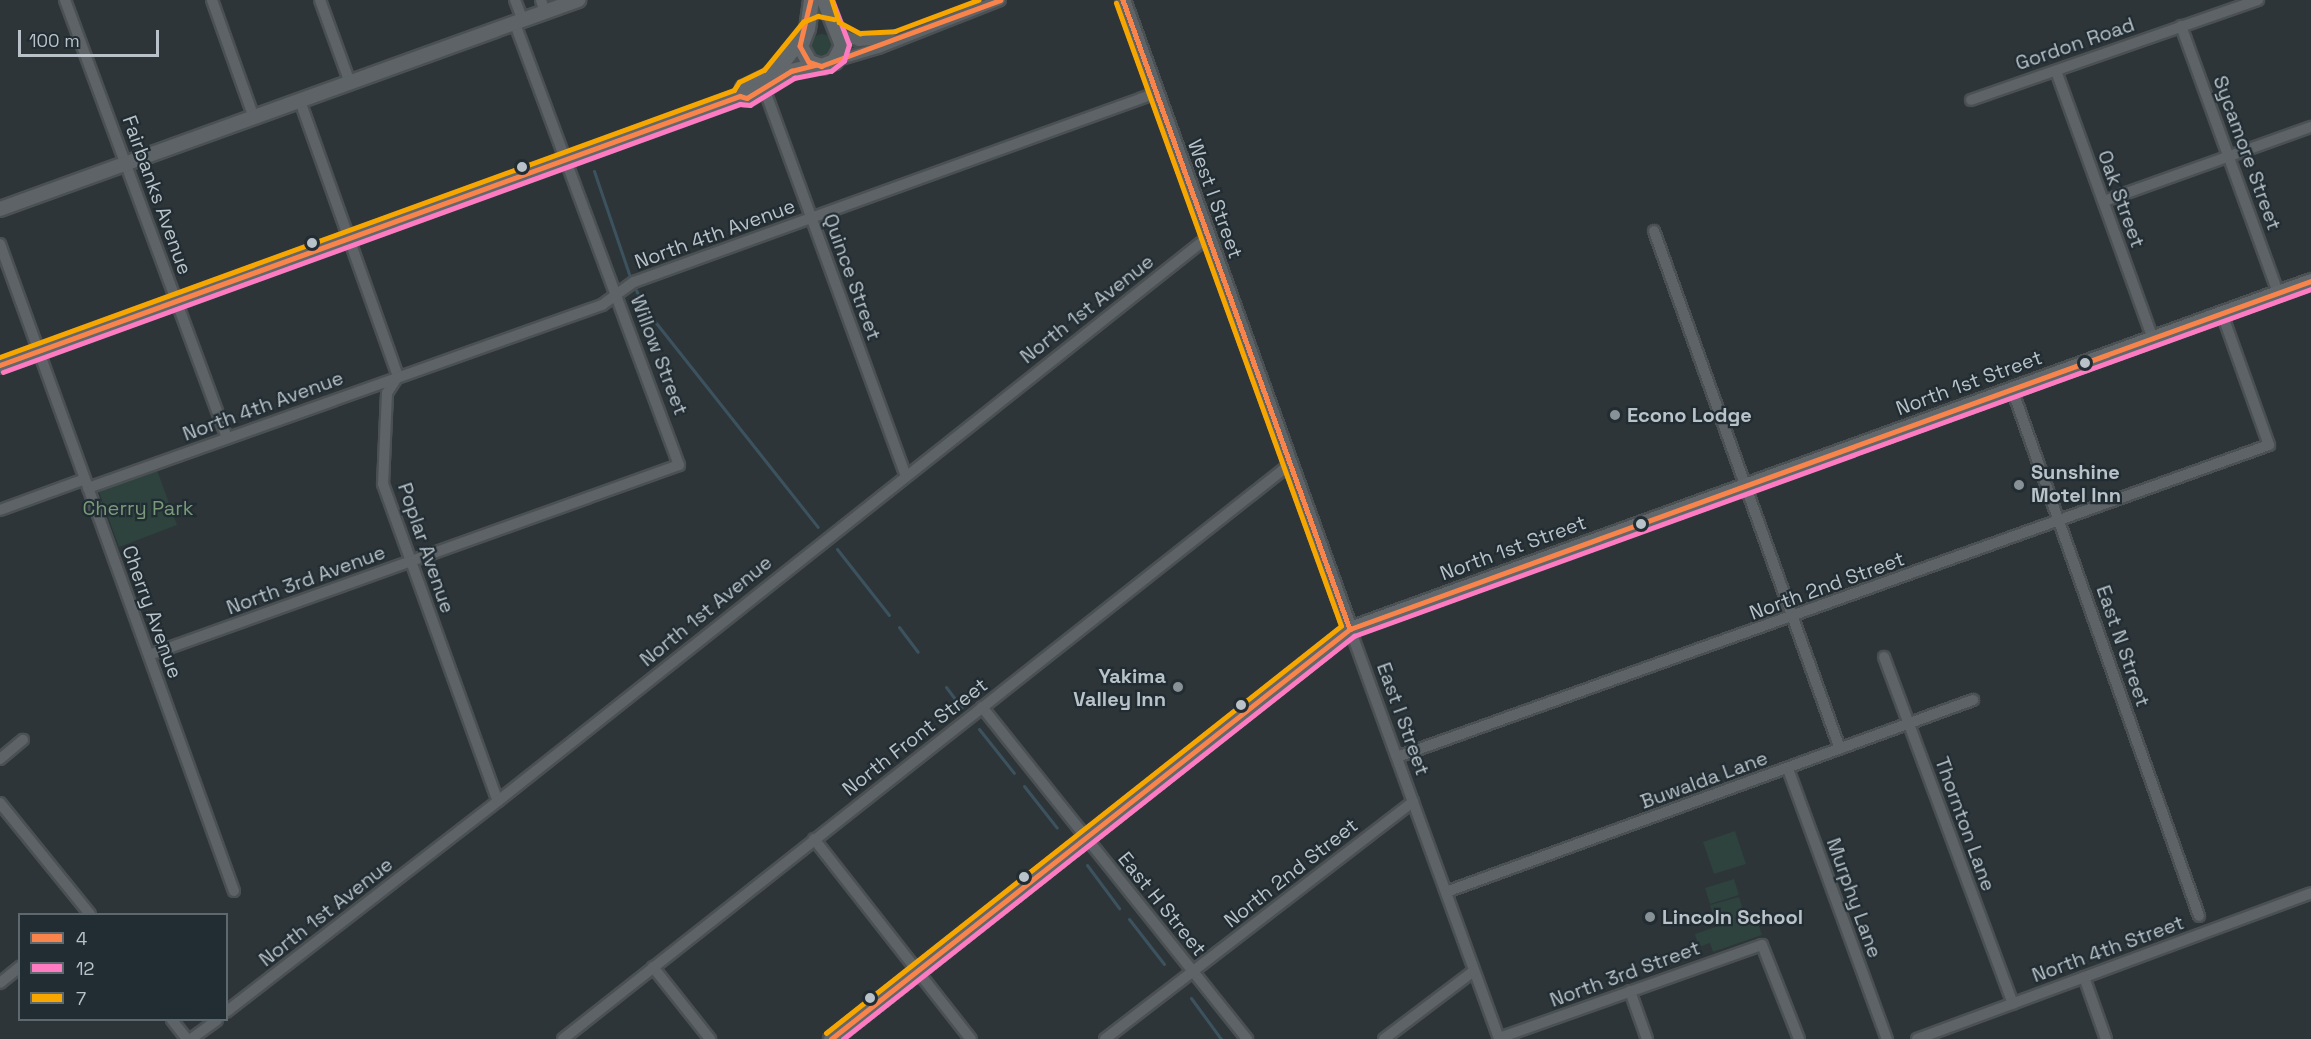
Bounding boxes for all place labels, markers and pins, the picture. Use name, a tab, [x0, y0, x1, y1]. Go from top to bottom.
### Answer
unlabelled marker	[516, 161, 528, 173]
unlabelled marker	[306, 237, 318, 249]
unlabelled marker	[2079, 357, 2091, 369]
place label: Econo Lodge	[1627, 403, 1752, 427]
marker: Econo Lodge	[1608, 408, 1622, 422]
place label: Sunshine Motel Inn	[2031, 461, 2121, 508]
marker: Sunshine Motel Inn	[2012, 478, 2026, 492]
unlabelled marker	[1635, 518, 1647, 530]
place label: Yakima Valley Inn	[1073, 664, 1166, 711]
marker: Yakima Valley Inn	[1171, 680, 1185, 694]
unlabelled marker	[1235, 699, 1247, 711]
unlabelled marker	[1018, 871, 1030, 883]
place label: Lincoln School	[1662, 905, 1803, 929]
marker: Lincoln School	[1643, 910, 1657, 924]
unlabelled marker	[864, 992, 876, 1004]

